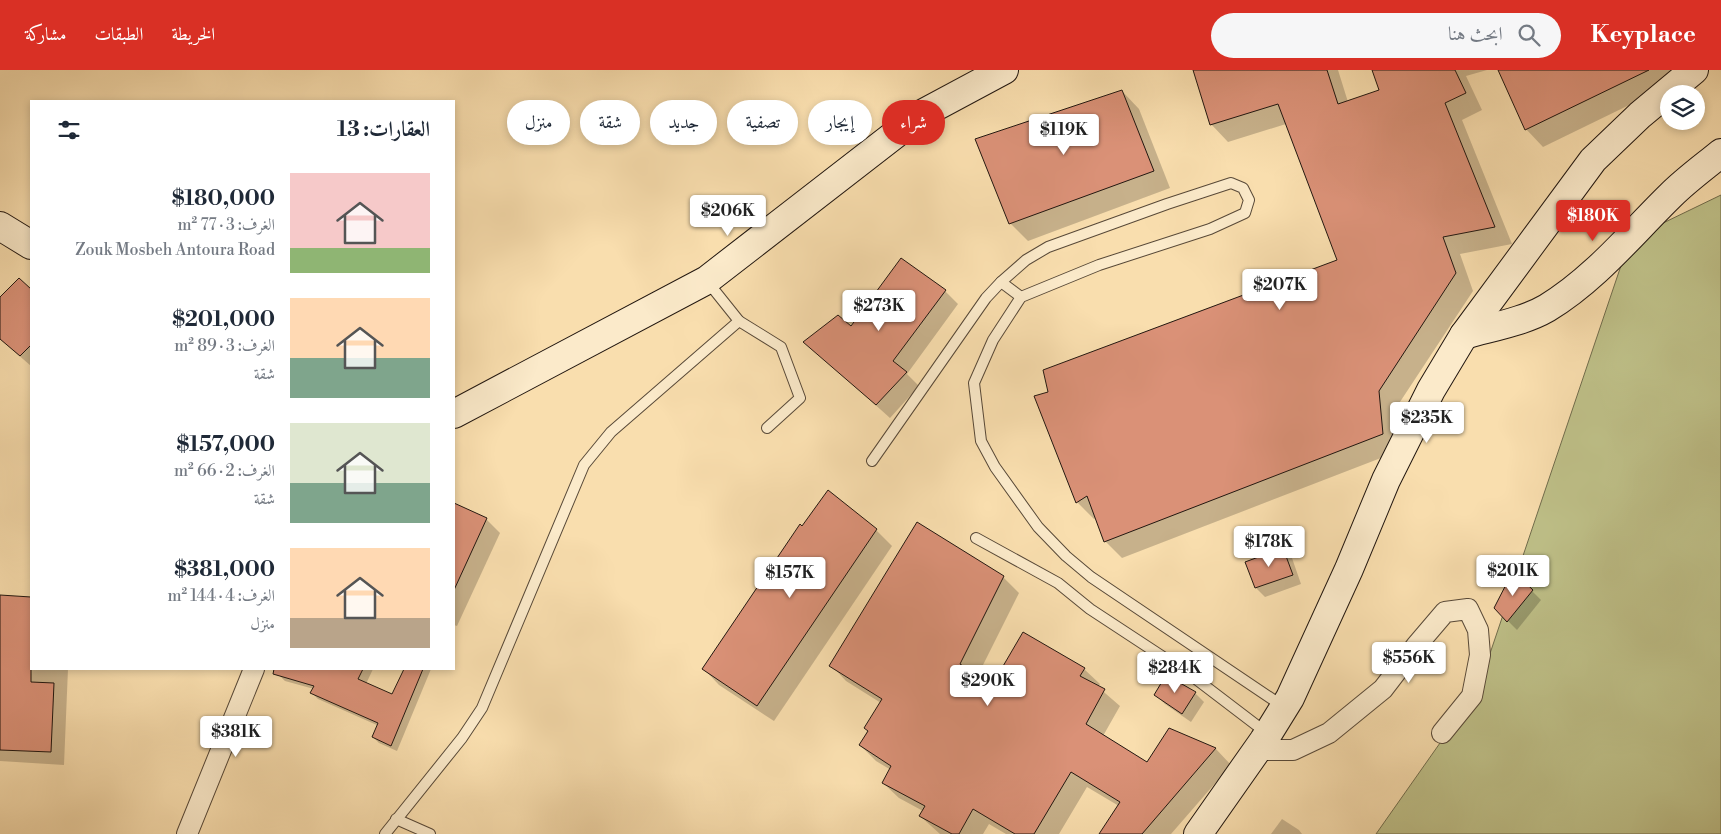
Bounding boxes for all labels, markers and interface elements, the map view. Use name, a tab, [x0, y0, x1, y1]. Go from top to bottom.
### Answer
search box	[1211, 13, 1561, 58]
text: Keyplace	[1591, 20, 1696, 50]
icon: search	[1515, 21, 1543, 49]
text: ابحث هنا	[1448, 22, 1503, 46]
text: مشاركة	[25, 23, 66, 46]
text: الطبقات	[94, 23, 143, 46]
text: الخريطة	[171, 23, 215, 46]
map controls	[1660, 85, 1705, 130]
button: layers	[1660, 85, 1705, 130]
chip: منزل	[507, 100, 570, 145]
chip: شقة	[580, 100, 640, 145]
chip: جديد	[650, 100, 717, 145]
chip: تصفية	[727, 100, 798, 145]
chip: إيجار	[808, 100, 872, 145]
chip: شراء	[882, 100, 945, 145]
pin: $119K	[1029, 114, 1099, 156]
icon: filters	[55, 116, 83, 144]
text: العقارات: 13	[337, 117, 430, 143]
text: $119K	[1040, 120, 1088, 140]
text: $180,000	[172, 186, 275, 212]
icon: home	[330, 193, 390, 253]
pin: $206K	[693, 194, 763, 237]
pin: $180K	[1558, 200, 1628, 242]
text: $206K	[701, 201, 755, 221]
text: $180K	[1567, 206, 1619, 226]
text: الغرف: 3 · 77 m²	[178, 215, 275, 235]
text: Zouk Mosbeh Antoura Road	[75, 240, 275, 260]
pin: $207K	[1245, 268, 1315, 311]
text: $207K	[1253, 275, 1307, 295]
pin: $273K	[844, 290, 914, 332]
text: $273K	[853, 296, 905, 316]
text: $201,000	[172, 307, 275, 333]
icon: home	[330, 318, 390, 378]
text: الغرف: 3 · 89 m²	[174, 336, 275, 356]
text: شقة	[254, 364, 275, 384]
pin: $235K	[1392, 402, 1462, 444]
text: $235K	[1401, 408, 1453, 428]
text: $157,000	[176, 432, 275, 458]
icon: home	[330, 443, 390, 503]
text: الغرف: 2 · 66 m²	[174, 461, 275, 481]
text: شقة	[254, 489, 275, 509]
pin: $178K	[1234, 526, 1304, 568]
text: $178K	[1245, 532, 1293, 552]
pin: $201K	[1478, 554, 1548, 597]
pin: $157K	[755, 556, 825, 599]
text: $381,000	[174, 557, 275, 583]
text: $201K	[1487, 561, 1539, 581]
text: $157K	[765, 563, 815, 583]
icon: home	[330, 568, 390, 628]
text: الغرف: 4 · 144 m²	[167, 586, 275, 606]
text: منزل	[250, 614, 275, 634]
pin: $556K	[1374, 642, 1444, 684]
text: $556K	[1383, 648, 1435, 668]
pin: $284K	[1140, 652, 1210, 694]
text: $284K	[1148, 658, 1202, 678]
pin: $290K	[953, 664, 1023, 707]
text: $290K	[961, 671, 1015, 691]
pin: $381K	[201, 716, 271, 758]
text: $381K	[211, 722, 261, 742]

